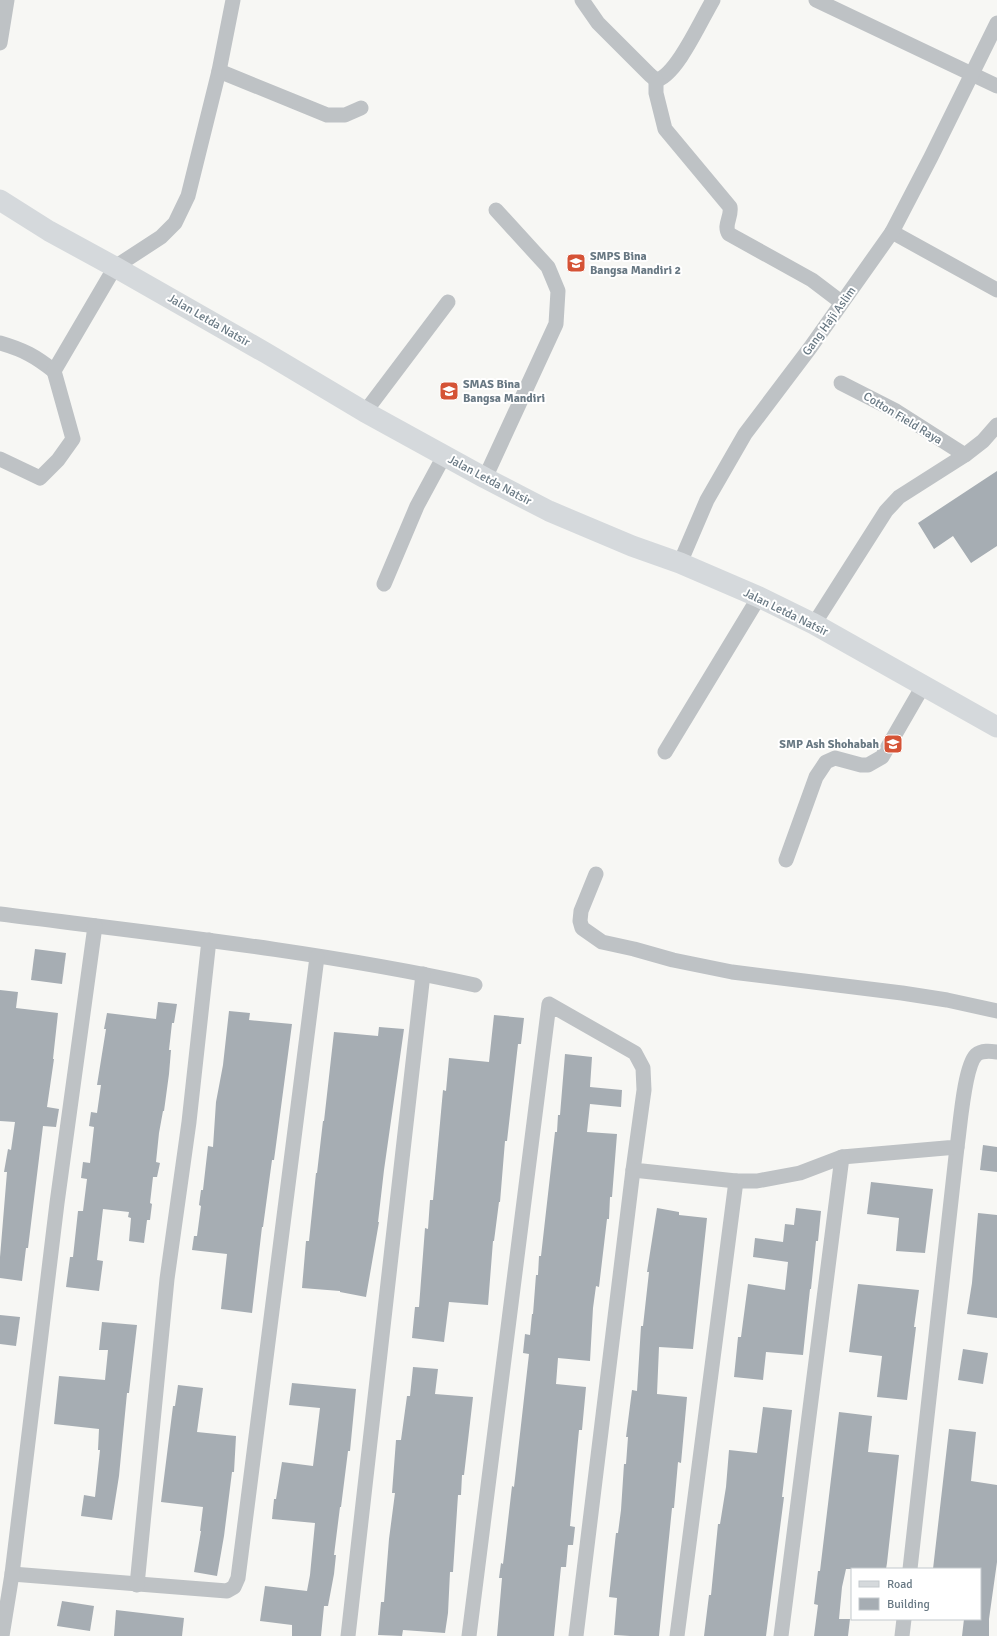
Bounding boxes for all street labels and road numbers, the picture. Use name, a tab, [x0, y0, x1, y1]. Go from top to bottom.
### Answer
street label: Gang Haji Aslim	[799, 284, 859, 359]
street label: Jalan Letda Natsir	[165, 291, 253, 350]
street label: Cotton Field Raya	[860, 389, 945, 448]
street label: Jalan Letda Natsir	[445, 452, 535, 509]
street label: Jalan Letda Natsir	[741, 585, 831, 640]

